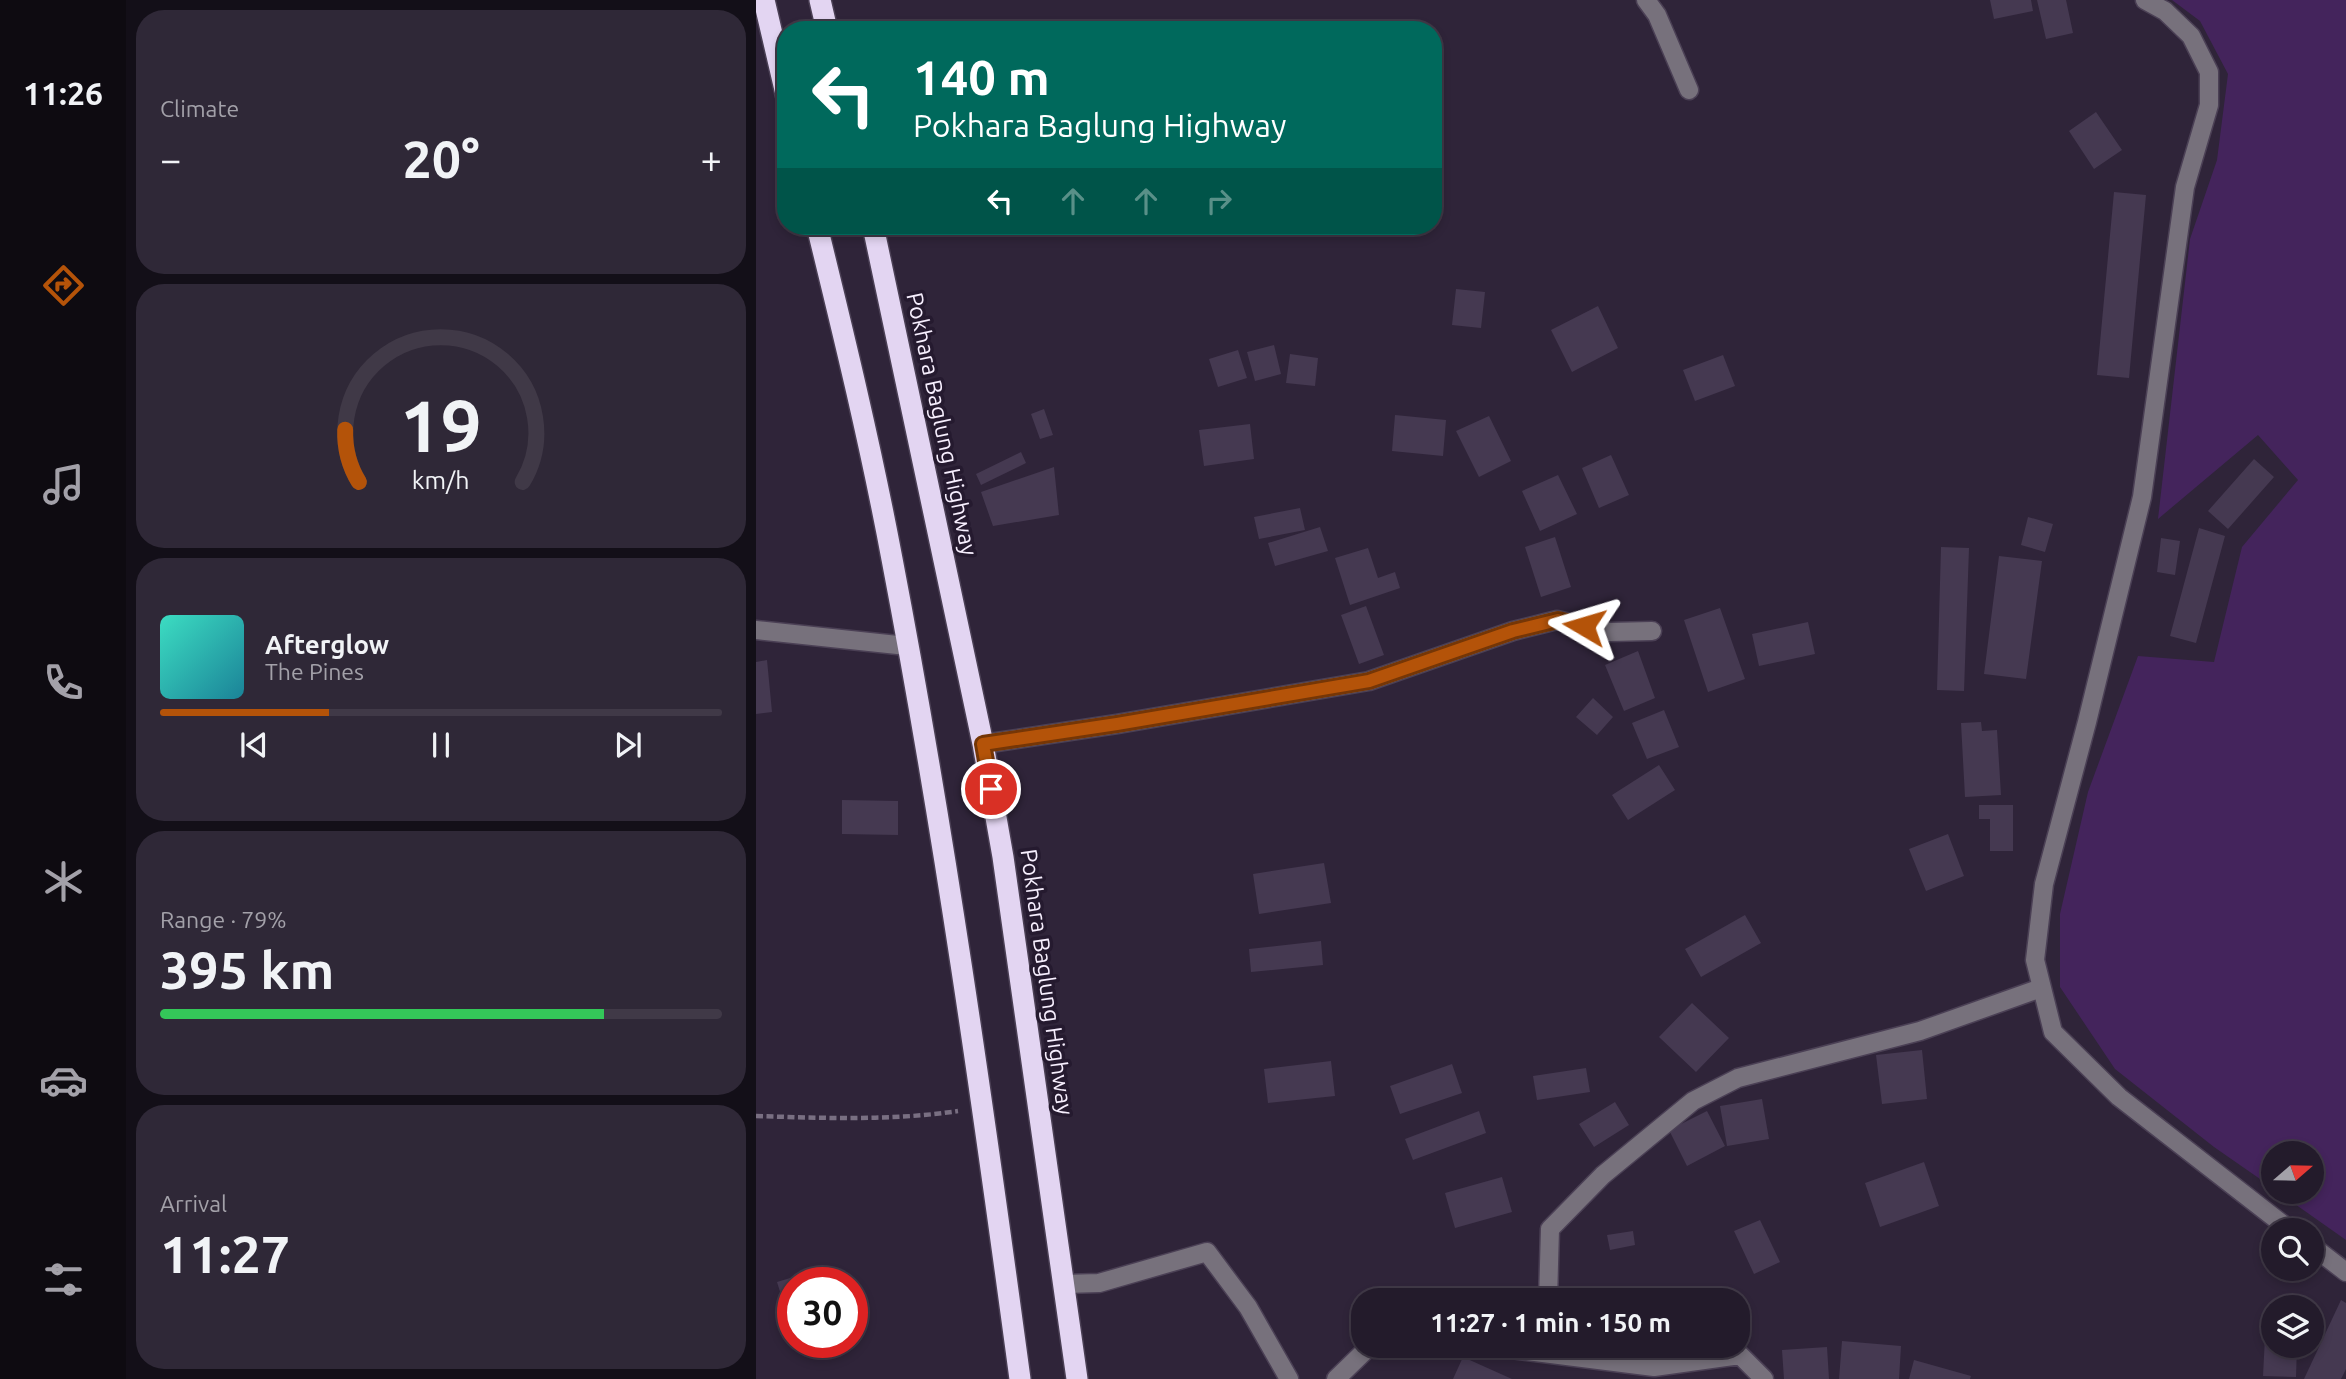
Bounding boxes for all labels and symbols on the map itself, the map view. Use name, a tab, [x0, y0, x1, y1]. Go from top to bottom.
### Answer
street label: Pokhara Baglung Highway	[902, 290, 983, 558]
position arrow	[1547, 589, 1621, 663]
pin	[961, 759, 1021, 819]
street label: Pokhara Baglung Highway	[1016, 847, 1079, 1117]
north arrow	[2261, 1141, 2324, 1204]
speed limit sign: 30	[777, 1267, 868, 1358]

